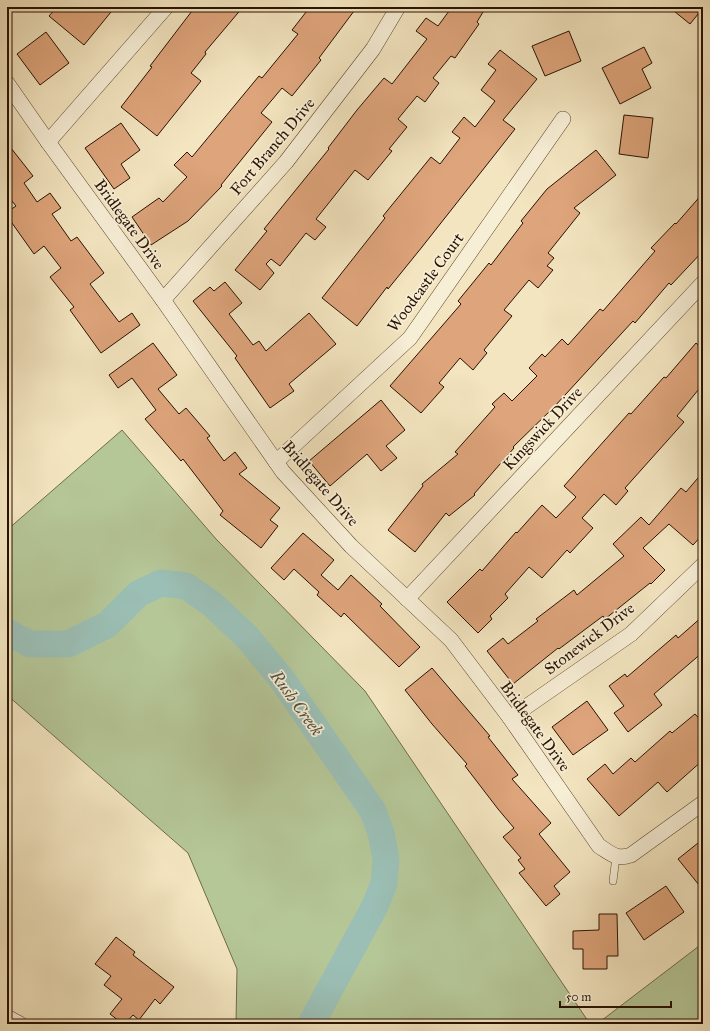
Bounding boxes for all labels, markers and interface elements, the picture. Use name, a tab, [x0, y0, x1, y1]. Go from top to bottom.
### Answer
street label: Fort Branch Drive	[226, 93, 319, 199]
street label: Bridlegate Drive	[90, 176, 169, 274]
street label: Woodcastle Court	[383, 229, 468, 335]
street label: Kingswick Drive	[499, 382, 587, 475]
street label: Bridlegate Drive	[278, 437, 363, 531]
street label: Stonewick Drive	[541, 598, 638, 678]
water label: Rush Creek	[265, 666, 328, 740]
street label: Bridlegate Drive	[496, 678, 575, 776]
scale bar	[560, 983, 671, 1009]
text: 50 m	[566, 990, 591, 1004]

